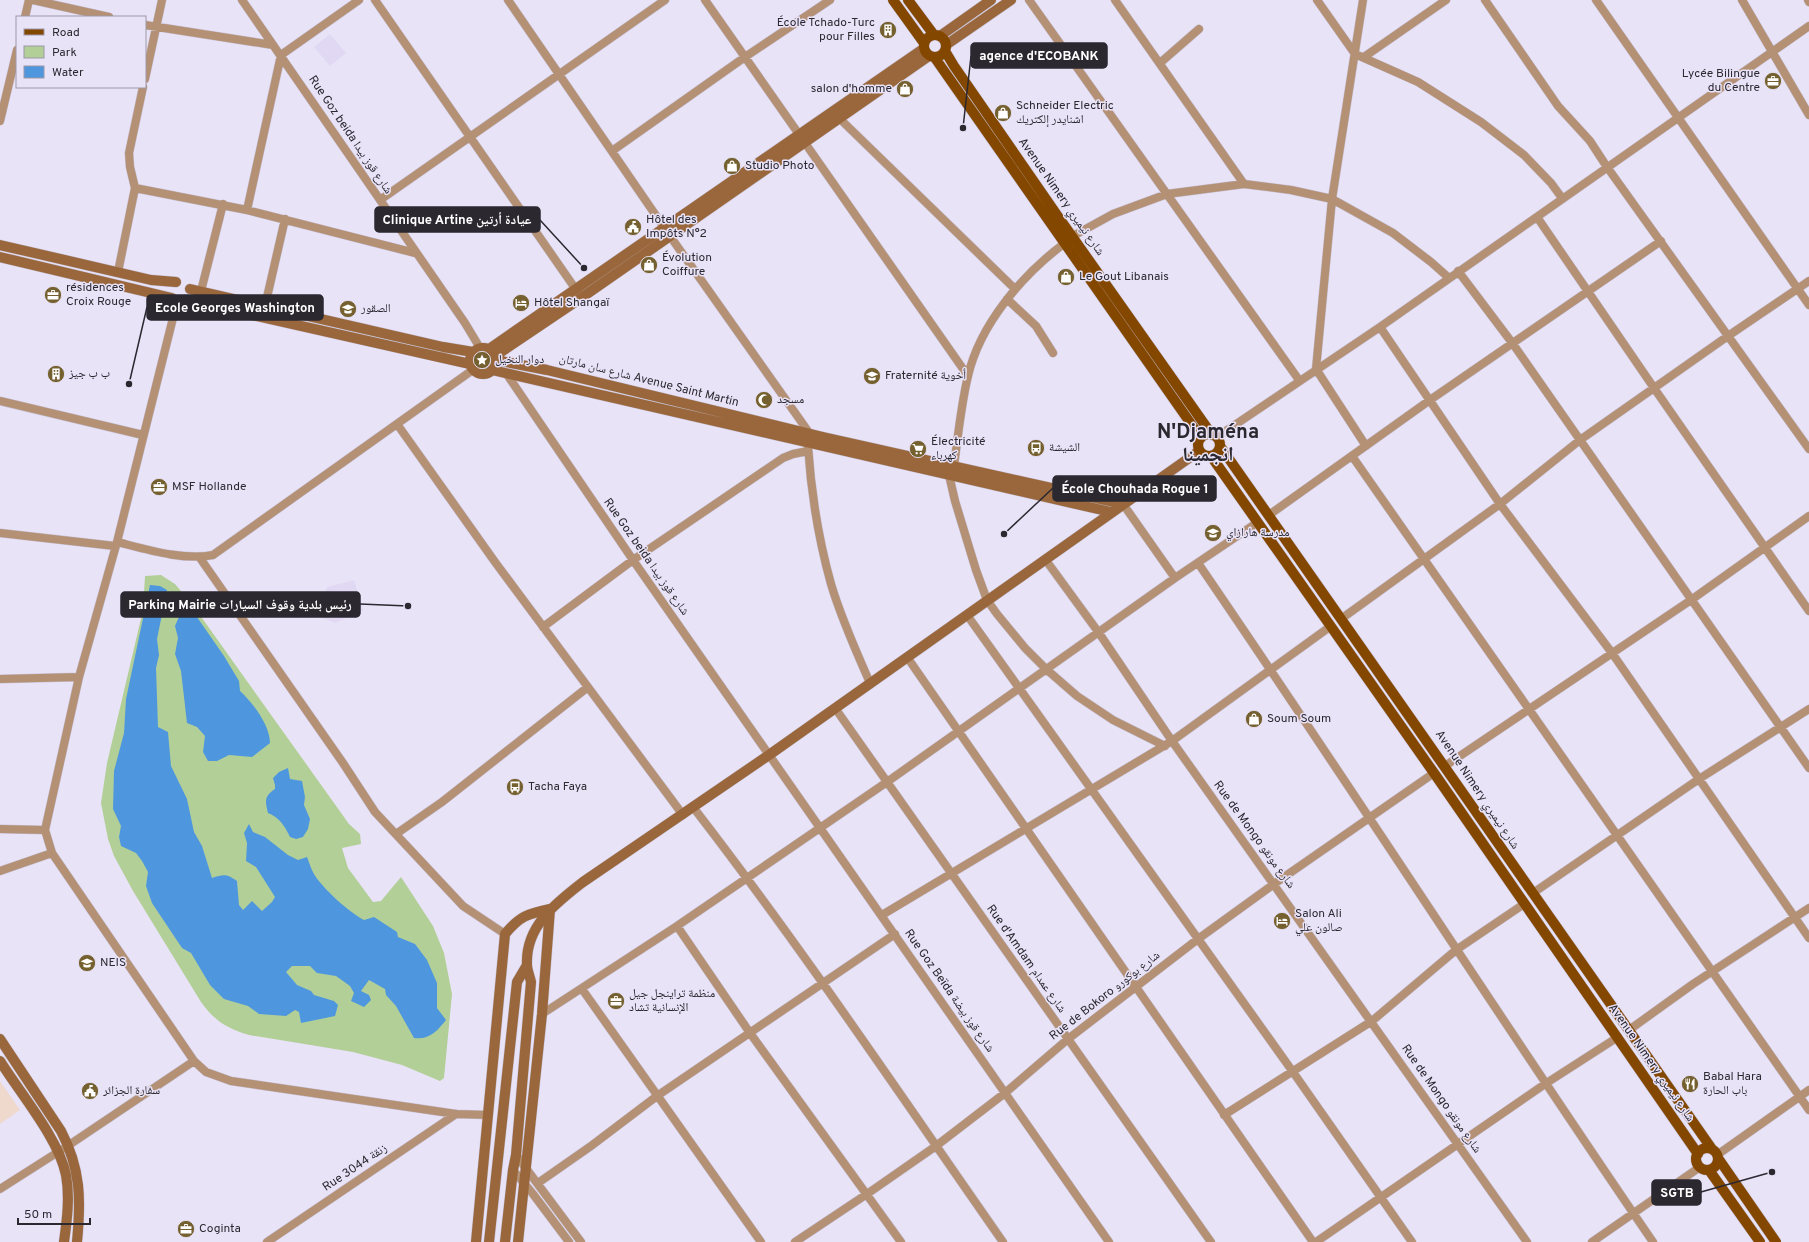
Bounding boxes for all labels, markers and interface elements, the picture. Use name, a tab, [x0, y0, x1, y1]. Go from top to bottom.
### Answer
place label: École Tchado-Turc pour Filles	[777, 15, 875, 45]
legend	[16, 16, 146, 88]
building icon: École Tchado-Turc pour Filles	[878, 20, 898, 40]
text: Road	[52, 25, 80, 41]
callout: agence d'ECOBANK	[971, 43, 1107, 68]
text: Park	[52, 45, 77, 61]
text: agence d'ECOBANK	[979, 49, 1099, 65]
text: Water	[52, 65, 84, 81]
place label: Lycée Bilingue du Centre	[1682, 66, 1760, 96]
office icon: Lycée Bilingue du Centre	[1763, 71, 1783, 91]
street label: Rue Goz beida شارع قوز بيدا	[304, 73, 396, 197]
shop icon: salon d'homme	[895, 79, 915, 99]
place label: salon d'homme	[811, 81, 892, 97]
place label: Schneider Electric اشنايدر إلكتريك	[1016, 98, 1114, 128]
shop icon: Schneider Electric اشنايدر إلكتريك	[993, 103, 1013, 123]
street label: Avenue Nimery شارع نيميري	[1013, 135, 1108, 260]
shop icon: Studio Photo	[722, 156, 742, 176]
place label: Studio Photo	[745, 158, 815, 174]
callout: Clinique Artine عيادة أرتين	[375, 207, 540, 232]
text: Clinique Artine عيادة أرتين	[383, 212, 532, 229]
place label: Hôtel des Impôts N°2	[646, 212, 707, 242]
public building icon: Hôtel des Impôts N°2	[623, 217, 643, 237]
place label: Évolution Coiffure	[662, 250, 712, 280]
shop icon: Évolution Coiffure	[639, 255, 659, 275]
shop icon: Le Gout Libanais	[1056, 267, 1076, 287]
place label: Le Gout Libanais	[1079, 269, 1169, 285]
place label: résidences Croix Rouge	[66, 280, 131, 310]
office icon: résidences Croix Rouge	[43, 285, 63, 305]
hotel icon: Hôtel Shangaï	[511, 293, 531, 313]
callout: Ecole Georges Washington	[147, 295, 323, 320]
place label: Hôtel Shangaï	[534, 295, 610, 311]
school or university icon: الصقور	[338, 299, 358, 319]
text: Ecole Georges Washington	[155, 301, 315, 317]
place label: الصقور	[360, 301, 391, 317]
place icon: دوار النخيل	[472, 350, 492, 370]
street label: شارع سان مارتان Avenue Saint Martin	[557, 351, 741, 411]
place label: دوار النخيل	[495, 352, 544, 368]
building icon: ب ب جيز	[46, 364, 66, 384]
place label: ب ب جيز	[68, 366, 110, 382]
school or university icon: Fraternité أخوية	[862, 366, 882, 386]
place label: Fraternité أخوية	[885, 368, 966, 384]
mosque icon: مسجد	[754, 390, 774, 410]
place label: مسجد	[777, 392, 804, 408]
district label: N'Djaména انجمينا	[1157, 420, 1259, 469]
place label: Électricité كهرباء	[931, 434, 986, 464]
bus stop icon: الشيشة	[1026, 438, 1046, 458]
supermarket icon: Électricité كهرباء	[908, 439, 928, 459]
place label: الشيشة	[1049, 440, 1080, 456]
callout: École Chouhada Rogue 1	[1053, 476, 1216, 501]
office icon: MSF Hollande	[149, 477, 169, 497]
place label: MSF Hollande	[172, 479, 246, 495]
text: École Chouhada Rogue 1	[1061, 480, 1209, 498]
street label: Rue Goz beida شارع قوز بيدا	[599, 495, 693, 619]
school or university icon: مدرسة هارازاي	[1203, 523, 1223, 543]
place label: مدرسة هارازاي	[1226, 525, 1289, 542]
callout: Parking Mairie رئيس بلدية وقوف السيارات	[121, 592, 360, 617]
text: Parking Mairie رئيس بلدية وقوف السيارات	[128, 598, 352, 614]
shop icon: Soum Soum	[1244, 709, 1264, 729]
place label: Soum Soum	[1267, 711, 1331, 727]
street label: Avenue Nimery شارع نيميري	[1430, 727, 1523, 853]
bus stop icon: Tacha Faya	[505, 777, 525, 797]
street label: Rue de Mongo شارع مونقو	[1209, 778, 1299, 892]
place label: Tacha Faya	[528, 779, 587, 795]
street label: Rue d'Amdam شارع عمدام	[982, 902, 1070, 1016]
place label: Salon Ali صالون علي	[1295, 906, 1343, 937]
hotel icon: Salon Ali صالون علي	[1272, 911, 1292, 931]
street label: Rue Goz Beïda شارع قوز بيضة	[900, 926, 998, 1056]
street label: Rue de Bokoro شارع بوكورو	[1046, 948, 1164, 1044]
school or university icon: NEIS	[77, 953, 97, 973]
place label: NEIS	[100, 955, 126, 971]
place label: منظمة تراينجل جيل الإنسانية تشاد	[629, 986, 715, 1016]
office icon: منظمة تراينجل جيل الإنسانية تشاد	[606, 991, 626, 1011]
street label: Avenue Nimery شارع نيميري	[1603, 1001, 1698, 1126]
street label: Rue de Mongo شارع مونقو	[1397, 1041, 1485, 1157]
place label: Babal Hara باب الحارة	[1703, 1069, 1762, 1099]
restaurant icon: Babal Hara باب الحارة	[1680, 1074, 1700, 1094]
public building icon: سفارة الجزائر	[80, 1081, 100, 1101]
place label: سفارة الجزائر	[102, 1083, 160, 1099]
street label: Rue 3044 زنقة	[320, 1140, 391, 1195]
callout: SGTB	[1652, 1180, 1701, 1205]
text: SGTB	[1660, 1186, 1694, 1202]
scale bar	[18, 1200, 90, 1226]
text: 50 m	[24, 1207, 52, 1223]
office icon: Coginta	[176, 1219, 196, 1239]
place label: Coginta	[199, 1221, 241, 1237]

